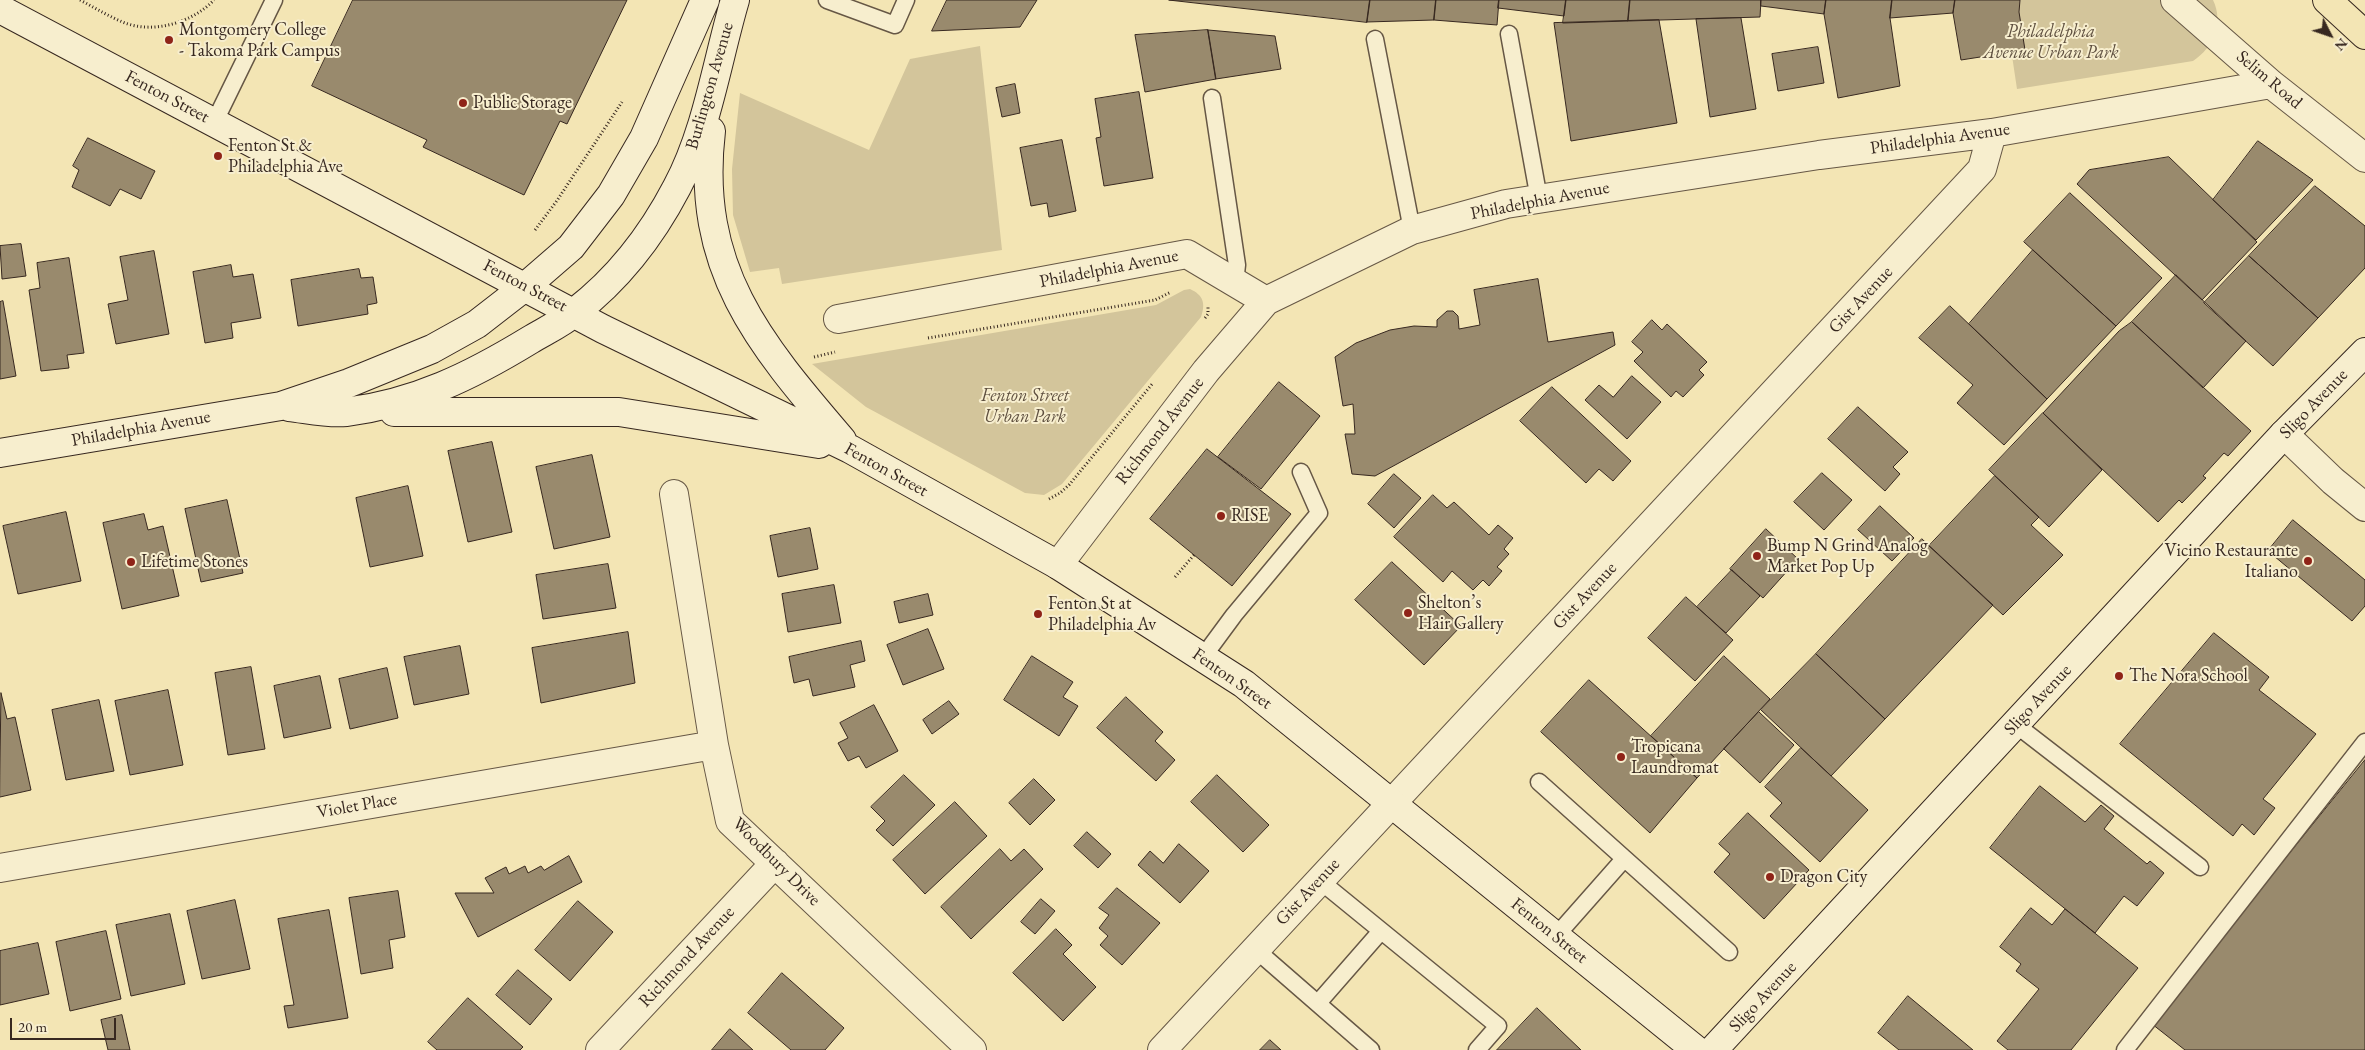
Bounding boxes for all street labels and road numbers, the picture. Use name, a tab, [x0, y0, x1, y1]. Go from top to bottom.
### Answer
street label: Burlington Avenue	[682, 20, 738, 152]
street label: Selim Road	[2232, 46, 2306, 114]
street label: Fenton Street	[121, 66, 213, 128]
street label: Philadelphia Avenue	[1869, 119, 2011, 159]
street label: Philadelphia Avenue	[1469, 177, 1611, 225]
street label: Philadelphia Avenue	[1038, 245, 1180, 293]
street label: Fenton Street	[479, 255, 571, 317]
street label: Gist Avenue	[1824, 262, 1898, 338]
street label: Sligo Avenue	[2275, 364, 2353, 444]
street label: Richmond Avenue	[1111, 373, 1209, 489]
street label: Philadelphia Avenue	[70, 406, 212, 452]
street label: Fenton Street	[840, 438, 932, 502]
street label: Gist Avenue	[1548, 558, 1622, 634]
street label: Fenton Street	[1188, 644, 1276, 714]
street label: Sligo Avenue	[2000, 660, 2076, 740]
street label: Violet Place	[315, 788, 399, 824]
street label: Woodbury Drive	[727, 813, 825, 911]
street label: Gist Avenue	[1271, 854, 1345, 930]
street label: Fenton Street	[1506, 894, 1592, 968]
street label: Richmond Avenue	[635, 902, 739, 1012]
street label: Sligo Avenue	[1725, 957, 1801, 1037]

